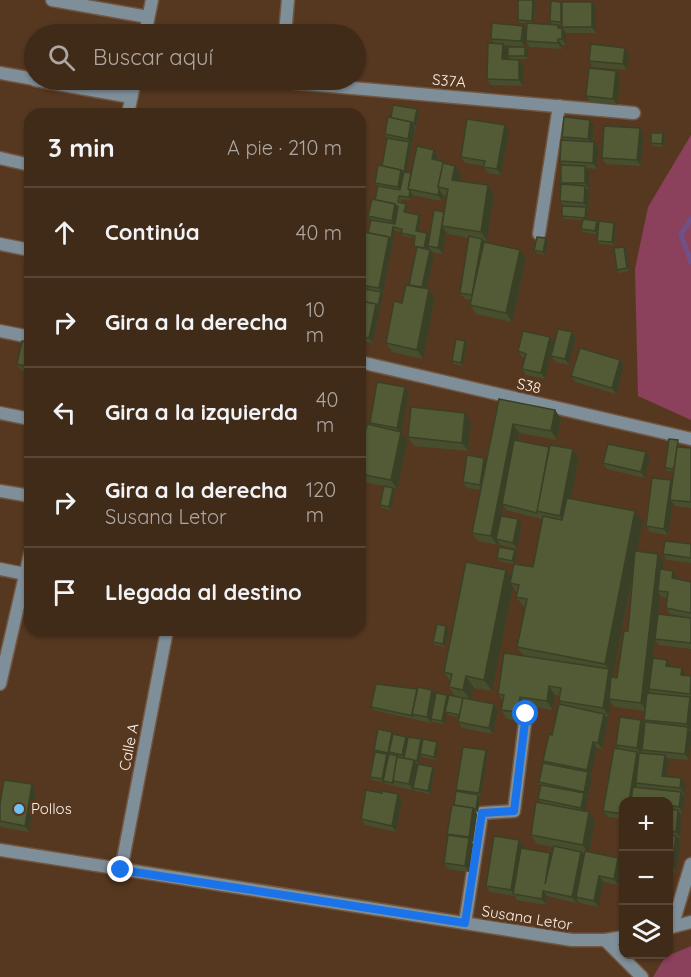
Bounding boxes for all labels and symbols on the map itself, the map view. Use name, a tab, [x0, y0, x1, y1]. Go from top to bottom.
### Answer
street label: S37A	[431, 70, 467, 91]
street label: S38	[515, 374, 543, 398]
route start	[512, 700, 538, 726]
street label: Calle A	[115, 721, 142, 772]
place label: Pollos	[31, 799, 72, 818]
marker: Pollos	[12, 802, 26, 816]
route end	[107, 856, 133, 882]
street label: Susana Letor	[480, 901, 574, 934]

